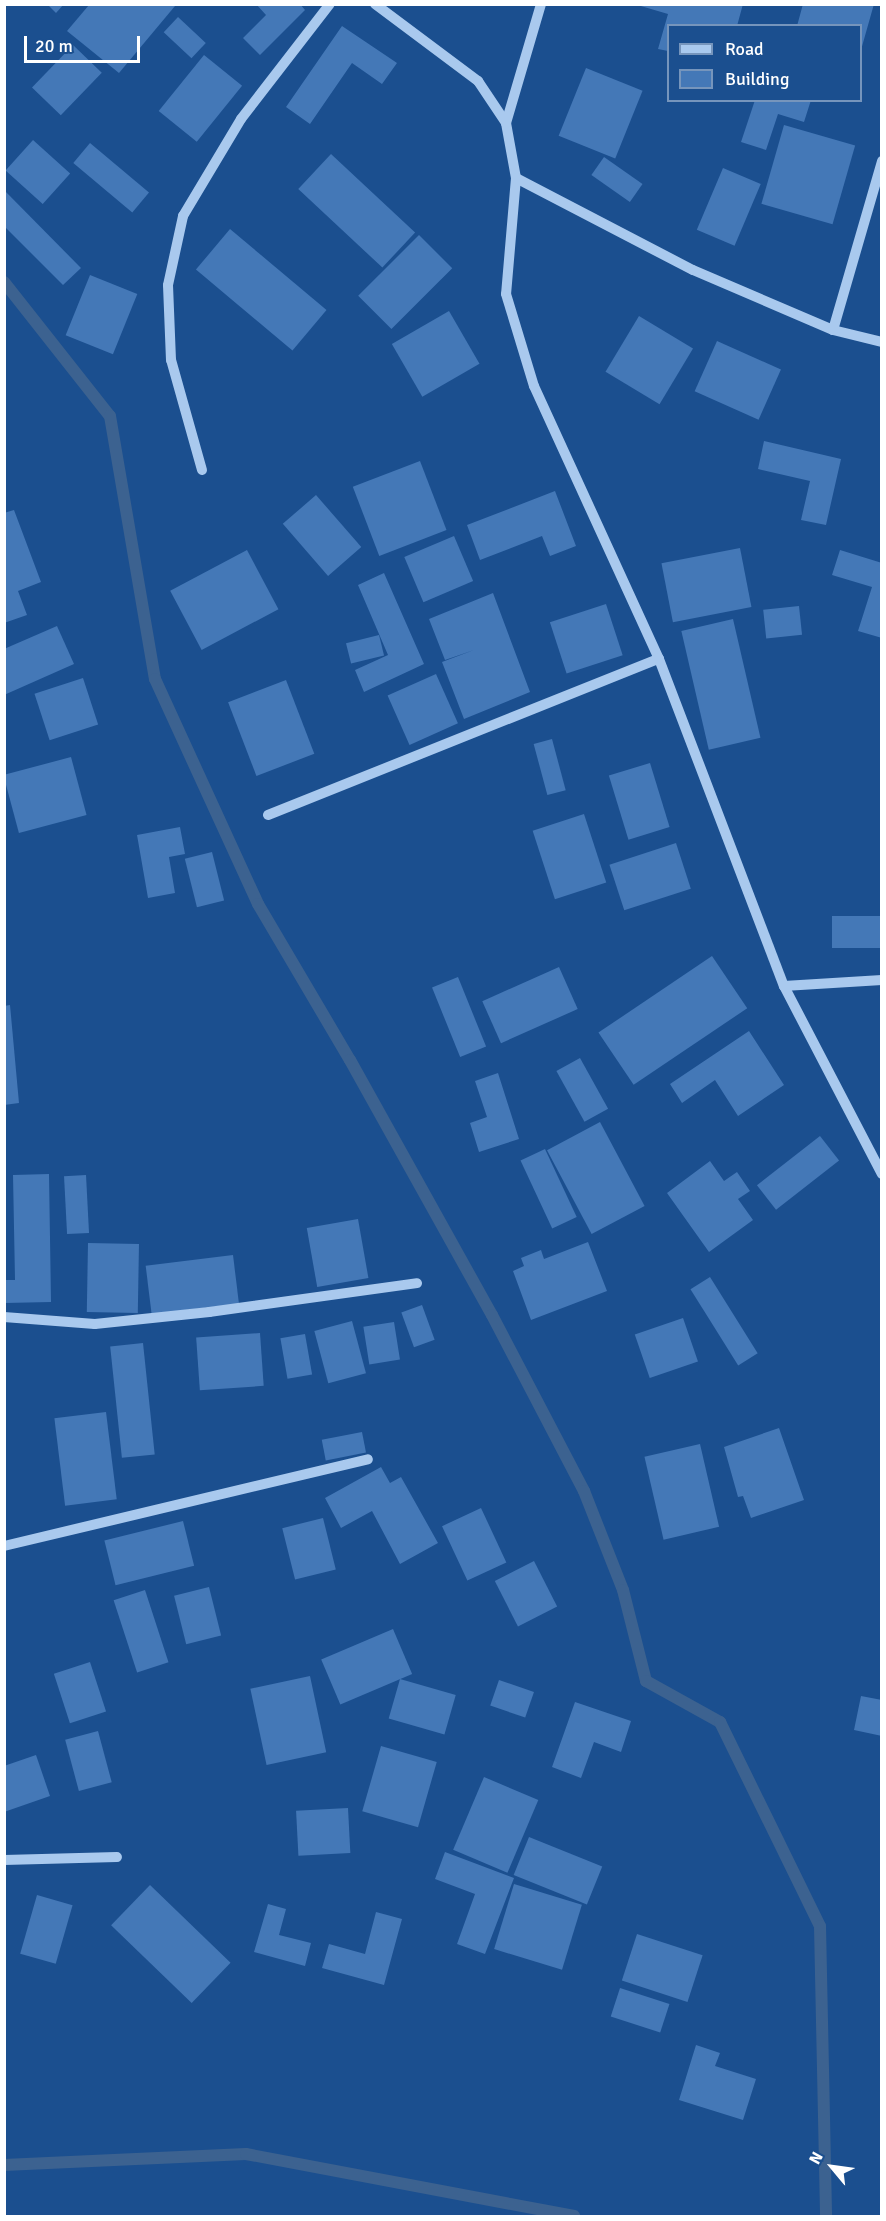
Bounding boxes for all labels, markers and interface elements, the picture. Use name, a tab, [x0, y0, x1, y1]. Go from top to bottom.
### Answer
scale bar	[27, 24, 142, 62]
legend	[667, 24, 862, 102]
text: 20 m	[35, 35, 73, 57]
text: Road	[725, 38, 764, 60]
text: Building	[725, 68, 789, 90]
north arrow	[802, 2137, 862, 2197]
text: N	[805, 2149, 828, 2168]

